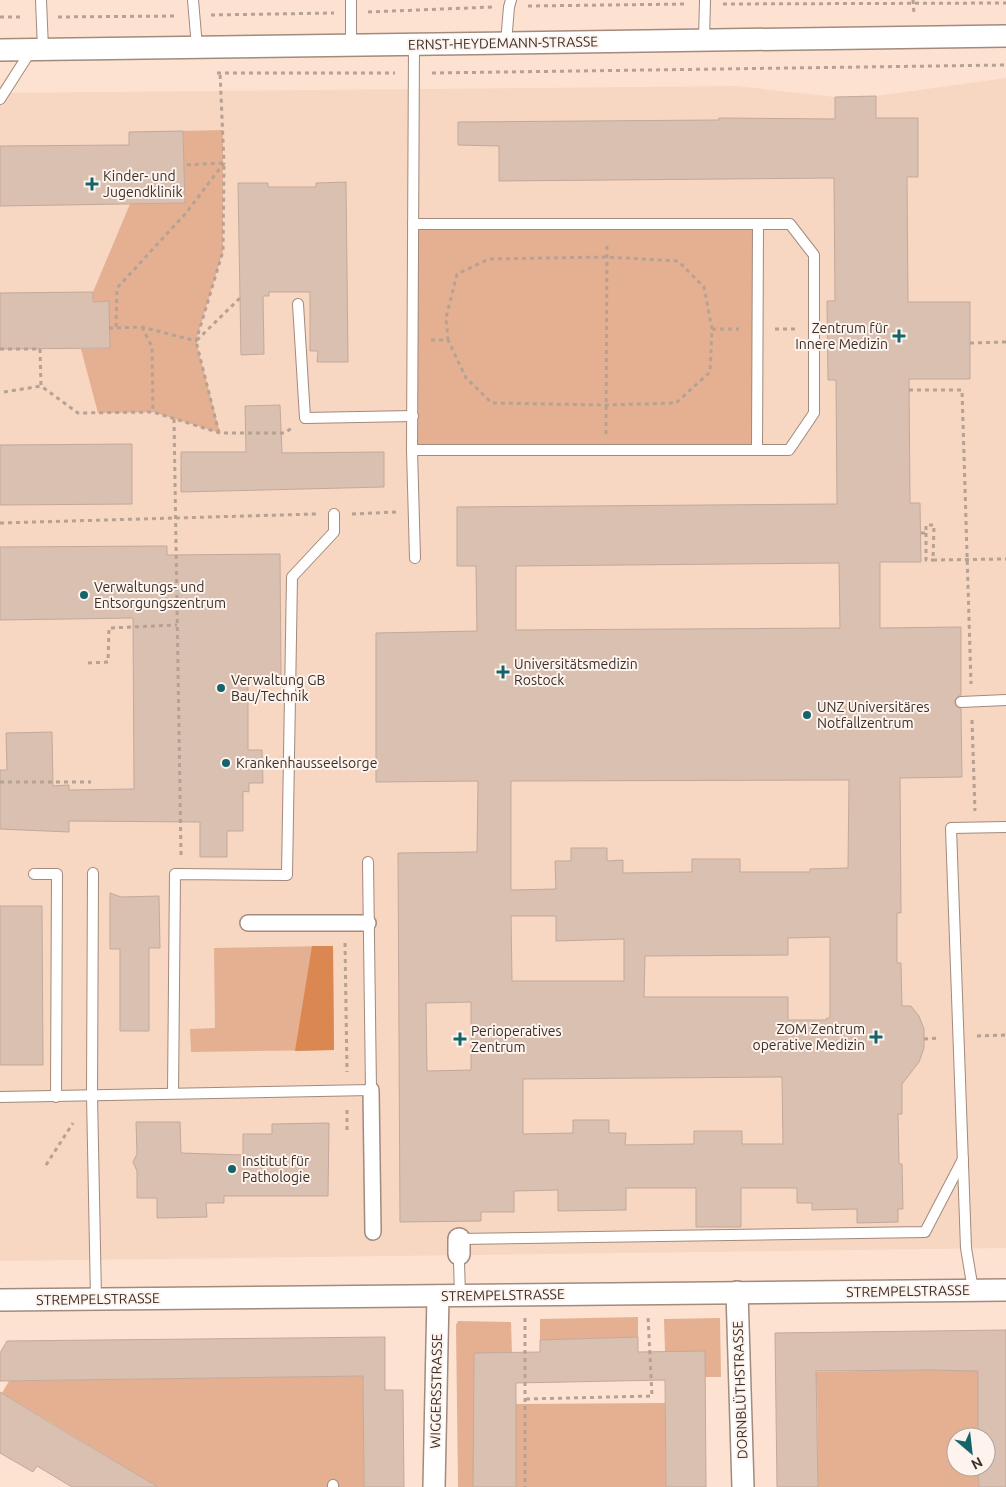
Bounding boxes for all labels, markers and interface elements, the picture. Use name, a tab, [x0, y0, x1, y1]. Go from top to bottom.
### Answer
street label: ERNST-HEYDEMANN-STRASSE	[408, 33, 598, 53]
place label: Kinder- und Jugendklinik	[103, 168, 182, 200]
marker: Kinder- und Jugendklinik	[85, 177, 99, 191]
place label: Zentrum für Innere Medizin	[795, 320, 889, 352]
marker: Zentrum für Innere Medizin	[892, 329, 906, 343]
place label: Verwaltungs- und Entsorgungszentrum	[94, 579, 226, 611]
marker: Verwaltungs- und Entsorgungszentrum	[78, 589, 90, 601]
place label: Universitätsmedizin Rostock	[514, 656, 638, 688]
marker: Universitätsmedizin Rostock	[496, 665, 510, 679]
place label: Verwaltung GB Bau/Technik	[231, 672, 325, 704]
marker: Verwaltung GB Bau/Technik	[215, 682, 227, 694]
place label: UNZ Universitäres Notfallzentrum	[817, 699, 930, 731]
marker: UNZ Universitäres Notfallzentrum	[801, 709, 813, 721]
place label: Krankenhausseelsorge	[236, 755, 377, 771]
marker: Krankenhausseelsorge	[220, 757, 232, 769]
place label: ZOM Zentrum operative Medizin	[752, 1021, 865, 1053]
place label: Perioperatives Zentrum	[471, 1023, 562, 1055]
marker: ZOM Zentrum operative Medizin	[869, 1030, 883, 1044]
marker: Perioperatives Zentrum	[453, 1032, 467, 1046]
place label: Institut für Pathologie	[242, 1153, 310, 1185]
marker: Institut für Pathologie	[226, 1163, 238, 1175]
street label: STREMPELSTRASSE	[846, 1282, 970, 1300]
street label: STREMPELSTRASSE	[441, 1286, 565, 1304]
street label: STREMPELSTRASSE	[36, 1290, 160, 1308]
street label: DORNBLÜTHSTRASSE	[729, 1320, 750, 1460]
street label: WIGGERSSTRASSE	[427, 1333, 445, 1449]
north arrow	[946, 1427, 996, 1477]
text: N	[969, 1454, 985, 1473]

